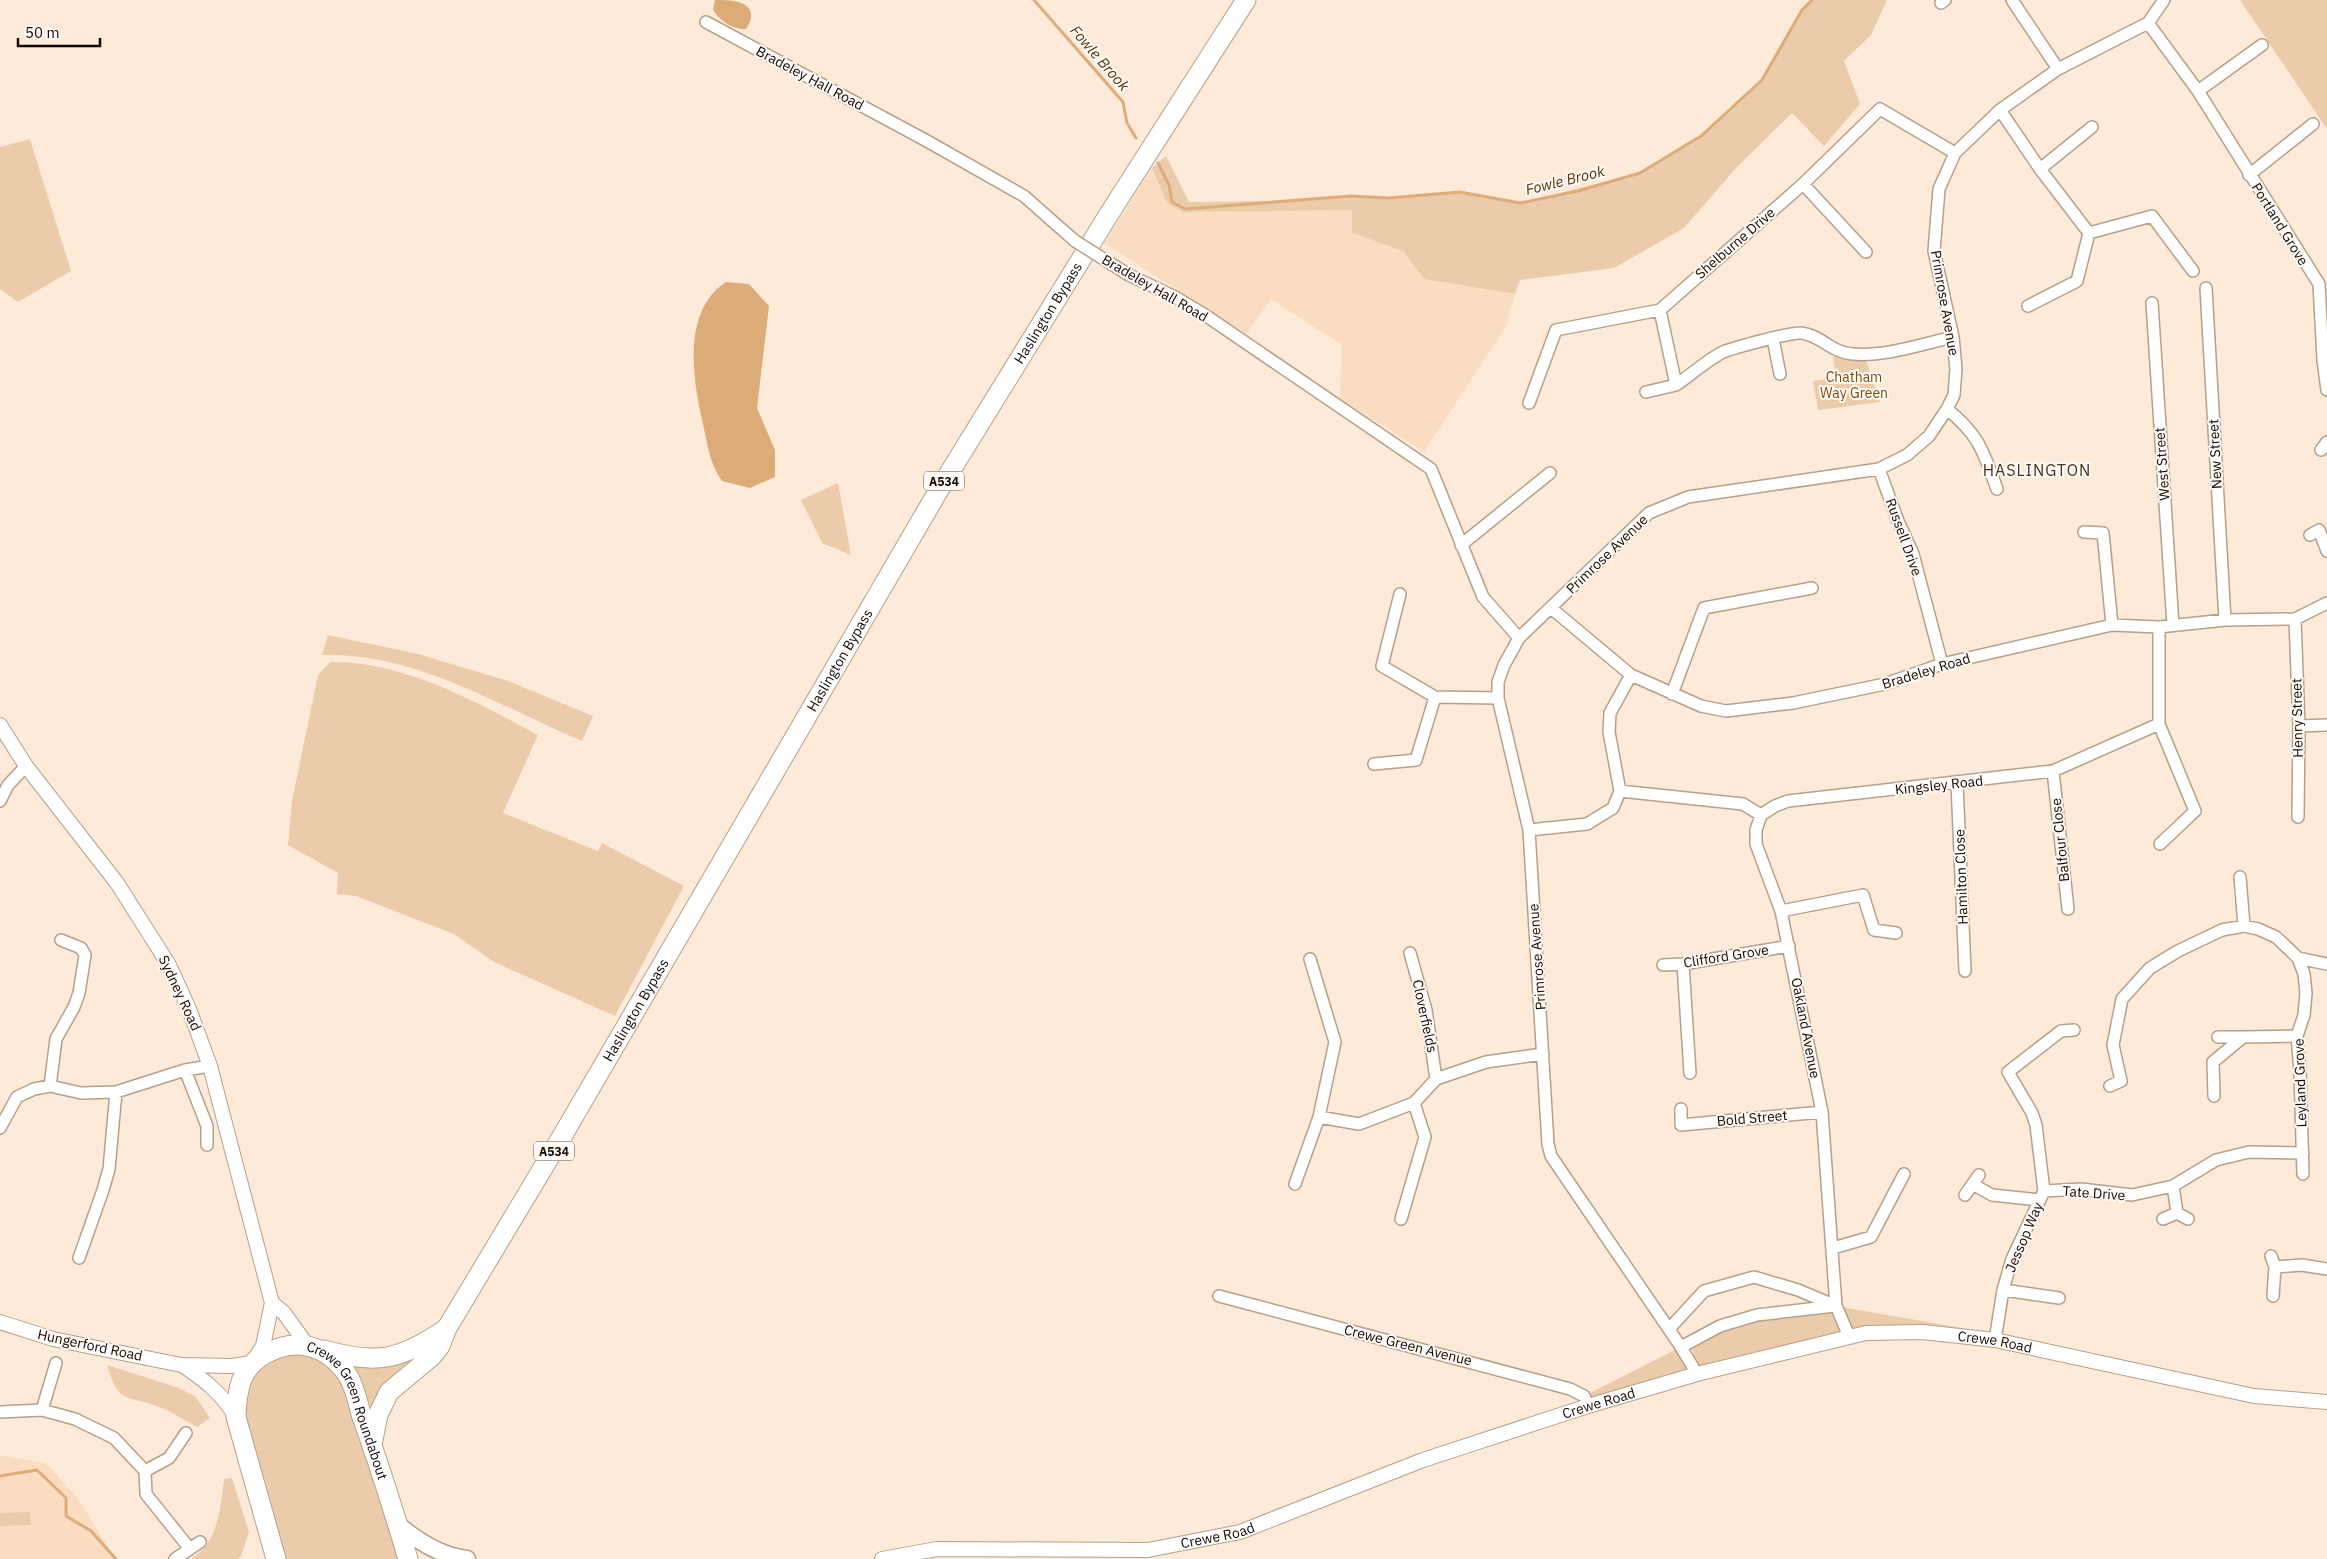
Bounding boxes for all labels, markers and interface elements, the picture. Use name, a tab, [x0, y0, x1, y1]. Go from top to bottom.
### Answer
scale bar	[18, 15, 100, 47]
water label: Fowle Brook	[1066, 21, 1134, 95]
text: 50 m	[25, 23, 60, 42]
street label: Bradeley Hall Road	[753, 42, 867, 114]
water label: Fowle Brook	[1523, 161, 1607, 199]
street label: Portland Grove	[2248, 179, 2313, 269]
street label: Shelburne Drive	[1691, 203, 1779, 283]
street label: Primrose Avenue	[1927, 249, 1963, 357]
street label: Bradeley Hall Road	[1099, 250, 1211, 326]
street label: Haslington Bypass	[1010, 259, 1086, 367]
park label: Chatham Way Green	[1820, 368, 1888, 402]
street label: New Street	[2204, 419, 2226, 489]
street label: West Street	[2150, 427, 2174, 501]
district label: HASLINGTON	[1983, 460, 2091, 480]
road number: A534	[924, 472, 964, 491]
street label: Russell Drive	[1882, 496, 1926, 579]
street label: Primrose Avenue	[1562, 510, 1652, 598]
street label: Haslington Bypass	[803, 605, 877, 715]
street label: Bradeley Road	[1880, 649, 1972, 693]
street label: Henry Street	[2287, 678, 2307, 758]
street label: Kingsley Road	[1894, 771, 1984, 799]
street label: Balfour Close	[2047, 797, 2073, 883]
street label: Hamilton Close	[1950, 829, 1972, 925]
street label: Primrose Avenue	[1524, 903, 1550, 1011]
street label: Clifford Grove	[1682, 940, 1770, 972]
street label: Sydney Road	[155, 952, 205, 1034]
street label: Haslington Bypass	[599, 955, 673, 1065]
street label: Oakland Avenue	[1787, 976, 1825, 1080]
street label: Cloverfields	[1408, 978, 1442, 1054]
street label: Leyland Grove	[2289, 1038, 2311, 1128]
street label: Bold Street	[1716, 1106, 1788, 1130]
road number: A534	[534, 1142, 574, 1160]
street label: Tate Drive	[2062, 1182, 2126, 1204]
street label: Jessop Way	[2001, 1199, 2047, 1275]
street label: Crewe Green Avenue	[1342, 1320, 1474, 1370]
street label: Hungerford Road	[36, 1325, 144, 1365]
street label: Crewe Road	[1957, 1327, 2034, 1357]
street label: Crewe Green Roundabout	[305, 1337, 392, 1482]
street label: Crewe Road	[1560, 1384, 1637, 1423]
street label: Crewe Road	[1179, 1518, 1257, 1552]

